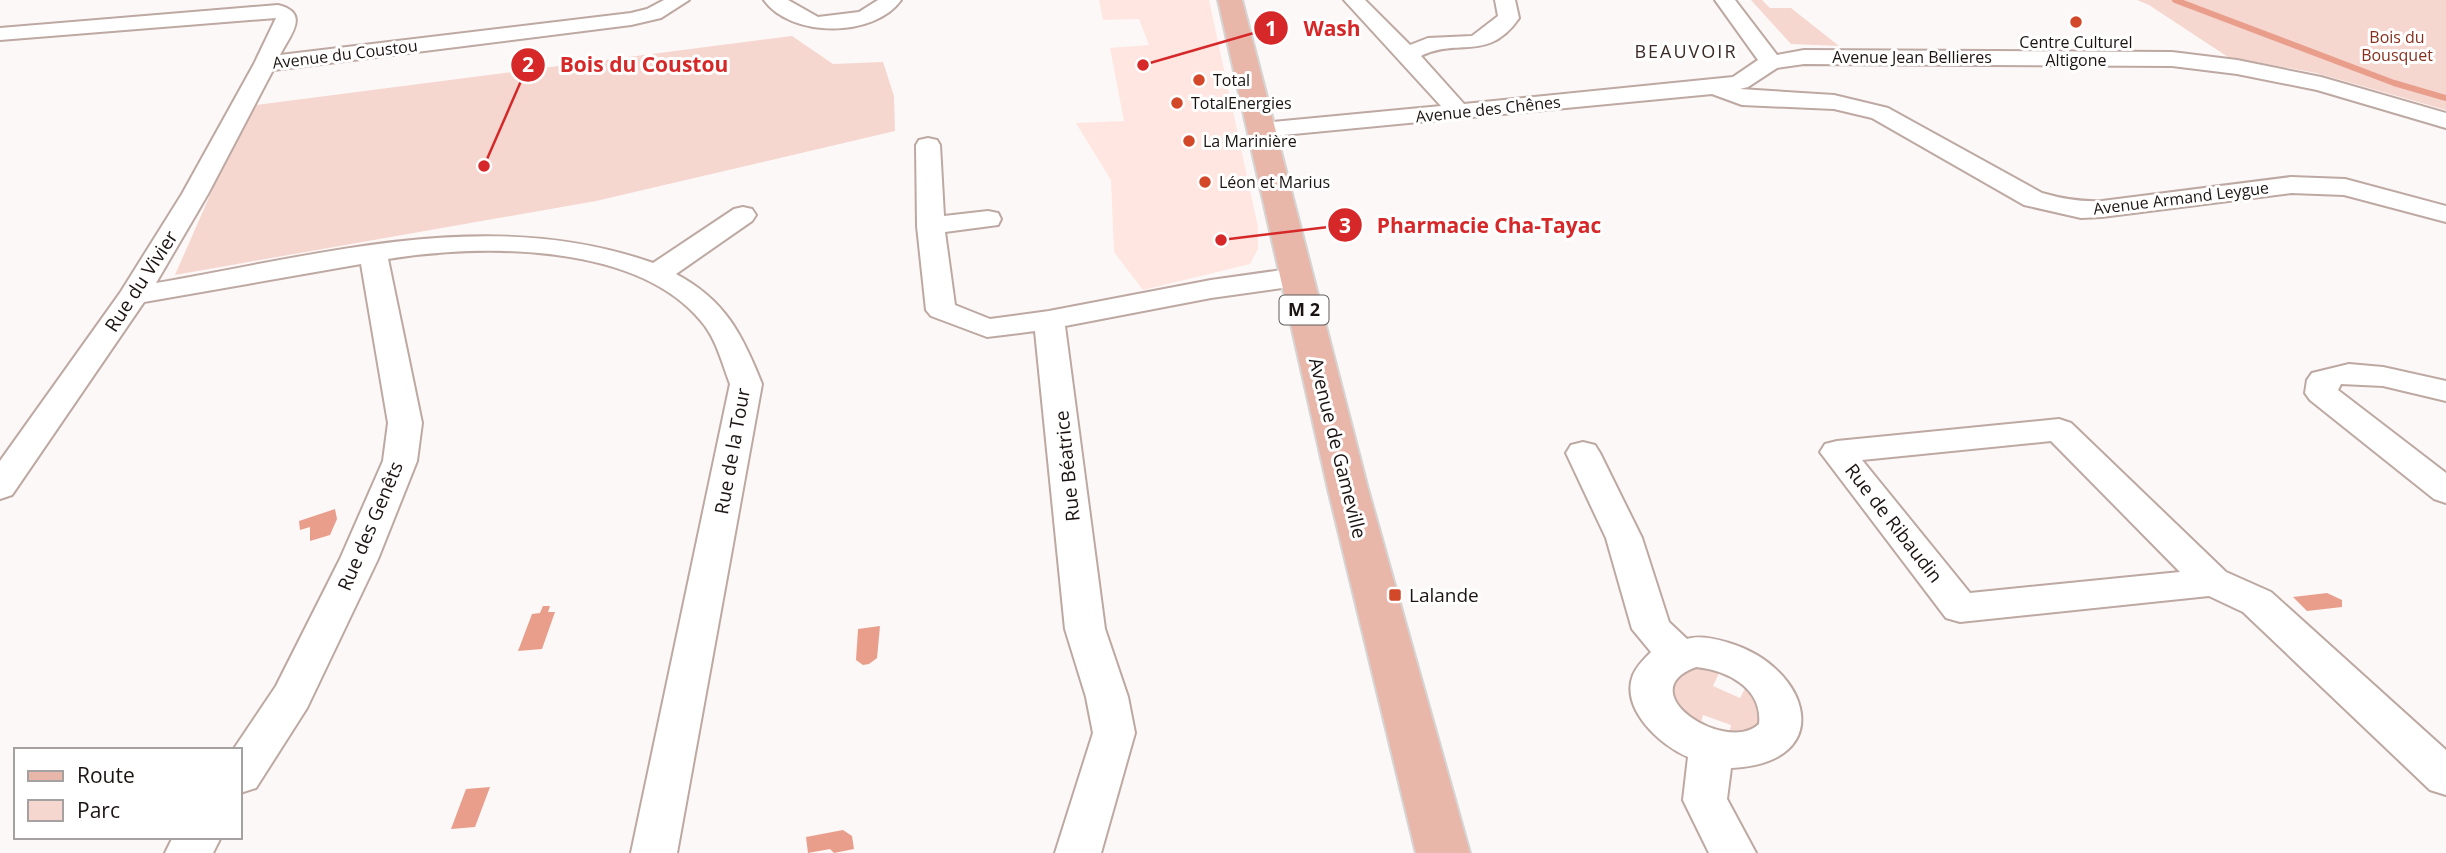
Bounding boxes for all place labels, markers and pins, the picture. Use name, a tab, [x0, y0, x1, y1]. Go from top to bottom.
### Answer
callout: Wash	[1254, 7, 1374, 49]
marker: Centre Culturel Altigone	[2068, 14, 2084, 30]
place label: Centre Culturel Altigone	[2019, 31, 2133, 71]
callout: Bois du Coustou	[511, 44, 742, 86]
place label: Total	[1213, 69, 1250, 91]
marker: Total	[1191, 72, 1207, 88]
place label: TotalEnergies	[1191, 92, 1292, 114]
marker: TotalEnergies	[1169, 95, 1185, 111]
place label: La Marinière	[1203, 130, 1297, 152]
marker: La Marinière	[1181, 133, 1197, 149]
place label: Léon et Marius	[1219, 171, 1330, 193]
marker: Léon et Marius	[1197, 174, 1213, 190]
callout: Pharmacie Cha-Tayac	[1327, 204, 1615, 246]
place label: Lalande	[1409, 582, 1479, 608]
marker: Lalande	[1387, 587, 1403, 603]

